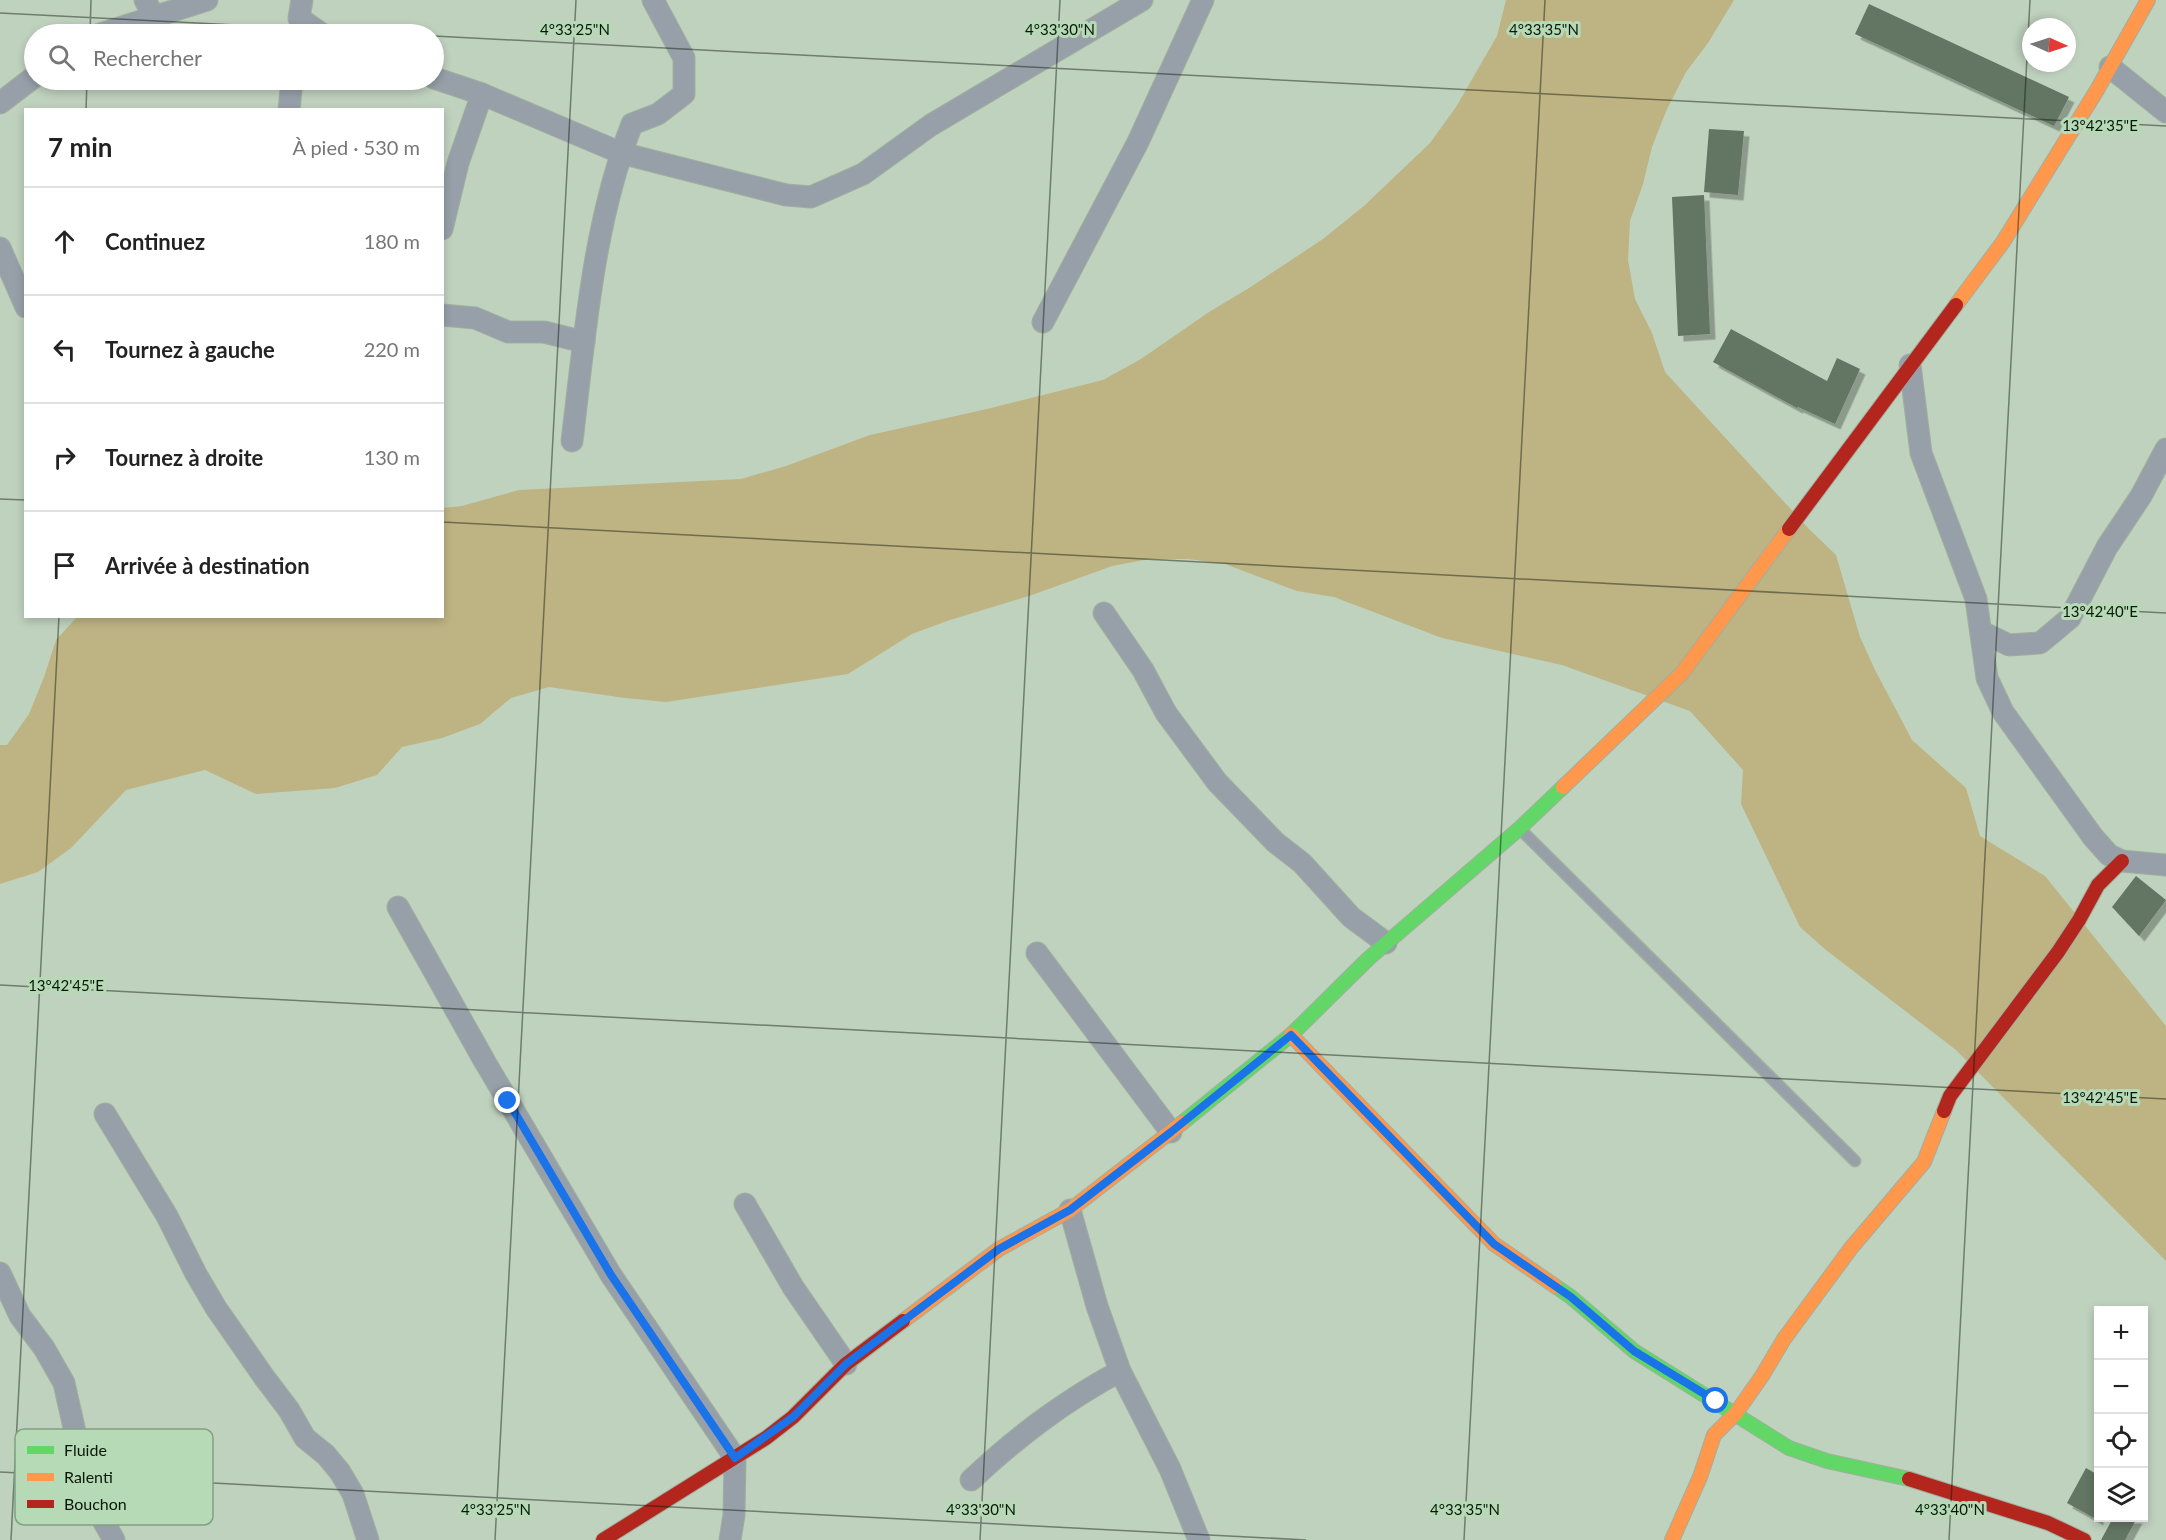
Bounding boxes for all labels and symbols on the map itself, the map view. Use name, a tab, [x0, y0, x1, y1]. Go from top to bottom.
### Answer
north arrow	[2022, 18, 2076, 72]
text: 4°33'25"N	[540, 20, 610, 38]
text: 4°33'30"N	[1025, 20, 1095, 38]
text: 4°33'35"N	[1509, 20, 1579, 38]
text: 13°42'35"E	[2062, 116, 2138, 134]
text: 13°42'40"E	[2062, 602, 2138, 620]
text: 13°42'45"E	[28, 976, 104, 994]
route end	[494, 1087, 520, 1113]
text: 13°42'45"E	[2062, 1088, 2138, 1106]
route start	[1702, 1387, 1728, 1413]
legend	[15, 1429, 213, 1525]
text: Fluide	[64, 1440, 107, 1459]
text: Ralenti	[64, 1467, 113, 1486]
text: Bouchon	[64, 1494, 127, 1513]
text: 4°33'25"N	[461, 1500, 531, 1518]
text: 4°33'30"N	[946, 1500, 1016, 1518]
text: 4°33'35"N	[1430, 1500, 1500, 1518]
text: 4°33'40"N	[1915, 1500, 1985, 1518]

